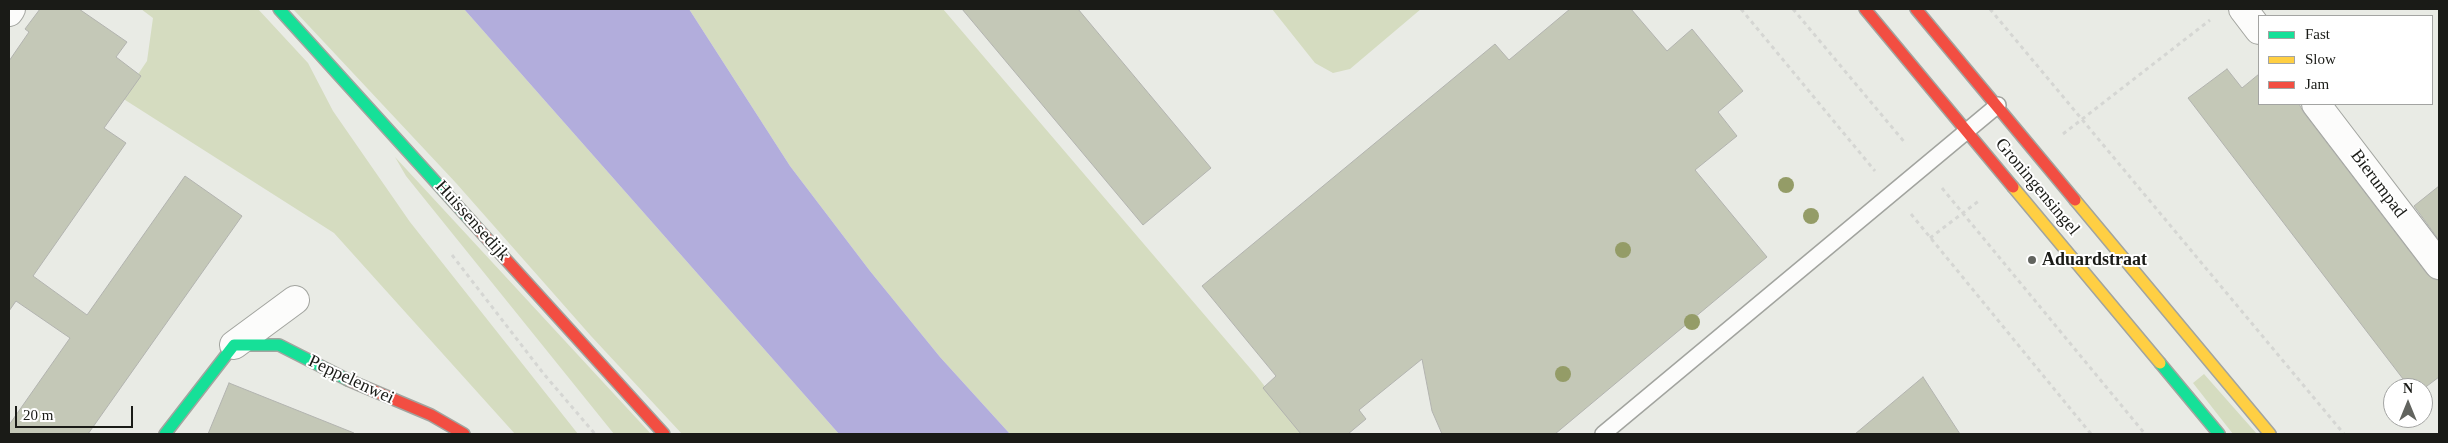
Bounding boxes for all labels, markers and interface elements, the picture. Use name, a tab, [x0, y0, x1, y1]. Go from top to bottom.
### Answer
legend	[2258, 15, 2433, 105]
text: Fast	[2305, 26, 2330, 42]
text: Slow	[2305, 51, 2336, 67]
text: Jam	[2305, 76, 2329, 92]
street label: Groningensingel	[1990, 134, 2084, 240]
street label: Bierumpad	[2345, 146, 2411, 222]
street label: Huissensedijk	[430, 176, 514, 266]
place label: Aduardstraat	[2042, 249, 2147, 271]
marker: Aduardstraat	[2026, 254, 2038, 266]
street label: Peppelenwei	[305, 351, 397, 409]
north arrow	[2383, 378, 2433, 428]
text: N	[2403, 381, 2413, 396]
scale bar	[18, 396, 135, 428]
text: 20 m	[23, 407, 53, 423]

